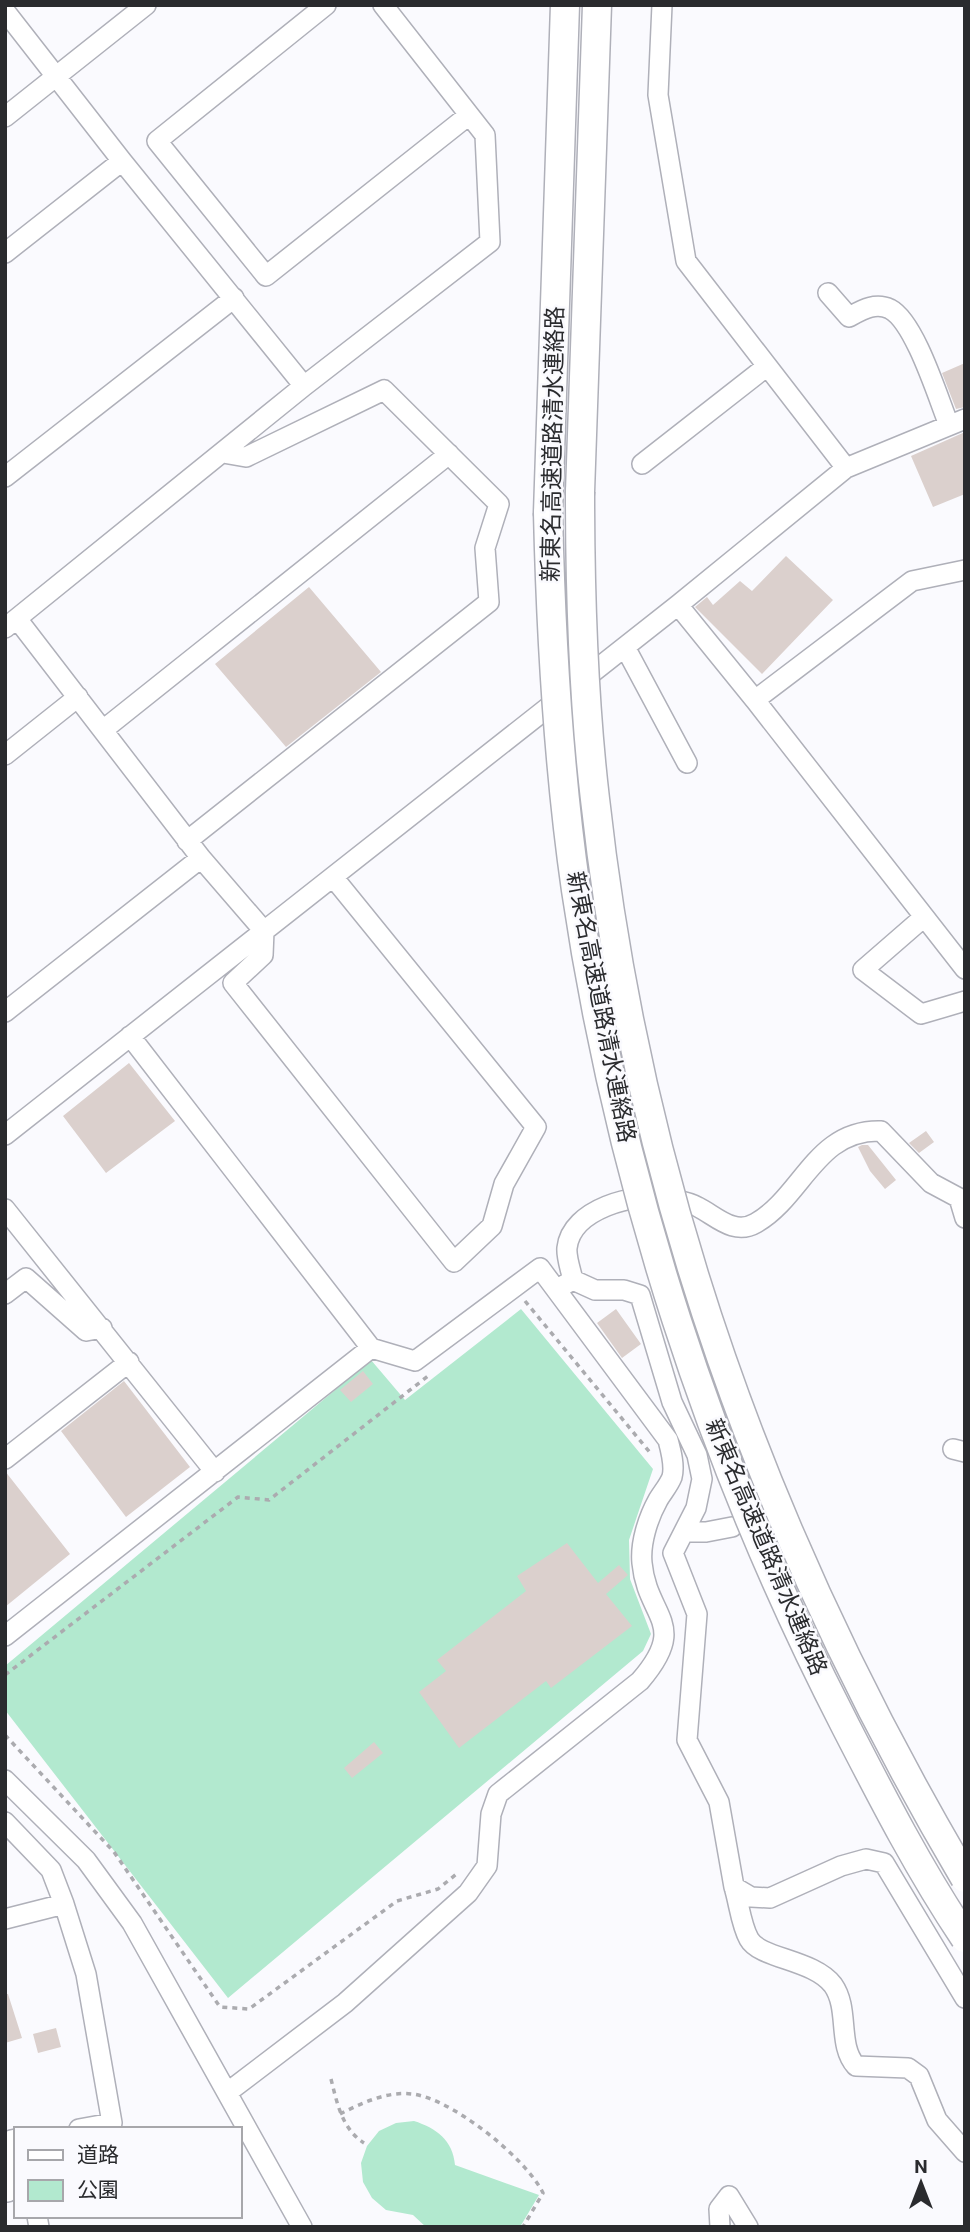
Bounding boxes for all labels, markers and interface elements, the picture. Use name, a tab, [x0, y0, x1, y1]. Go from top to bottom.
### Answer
street label: 新東名高速道路清水連絡路	[537, 306, 569, 582]
street label: 新東名高速道路清水連絡路	[561, 869, 641, 1145]
street label: 新東名高速道路清水連絡路	[700, 1415, 832, 1679]
legend	[14, 2127, 242, 2218]
text: 道路	[77, 2143, 119, 2167]
north arrow	[886, 2148, 956, 2218]
text: N	[914, 2155, 928, 2178]
text: 公園	[77, 2178, 119, 2202]

